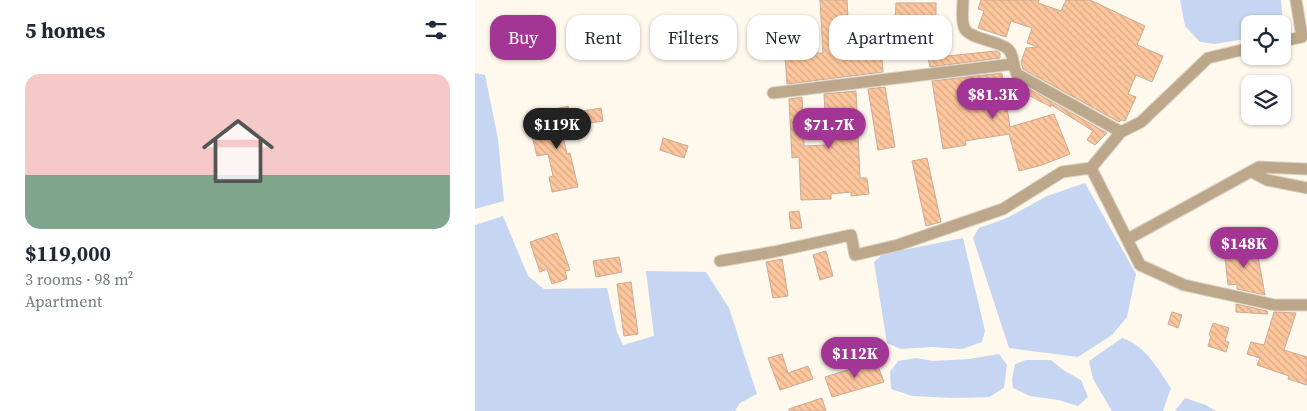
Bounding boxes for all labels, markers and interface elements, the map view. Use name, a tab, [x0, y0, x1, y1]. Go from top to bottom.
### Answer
chip: Buy	[490, 15, 556, 60]
chip: Rent	[566, 15, 640, 60]
chip: Filters	[650, 15, 737, 60]
chip: New	[747, 15, 819, 60]
chip: Apartment	[829, 15, 952, 60]
map controls	[1241, 15, 1291, 125]
button: locate	[1241, 15, 1291, 65]
text: 5 homes	[25, 16, 105, 45]
icon: filters	[422, 16, 450, 44]
button: layers	[1241, 75, 1291, 125]
pin: $81.3K	[952, 78, 1034, 120]
text: $81.3K	[968, 83, 1018, 105]
icon: home	[193, 106, 283, 196]
pin: $119K	[522, 108, 592, 150]
pin: $71.7K	[788, 108, 870, 150]
text: $119K	[534, 113, 580, 135]
text: $71.7K	[804, 113, 854, 135]
pin: $148K	[1209, 226, 1279, 269]
text: $148K	[1221, 232, 1267, 254]
text: $119,000	[25, 239, 111, 268]
text: 3 rooms · 98 m²	[25, 268, 133, 290]
text: Apartment	[25, 290, 102, 312]
pin: $112K	[820, 336, 890, 379]
text: $112K	[832, 342, 878, 364]

